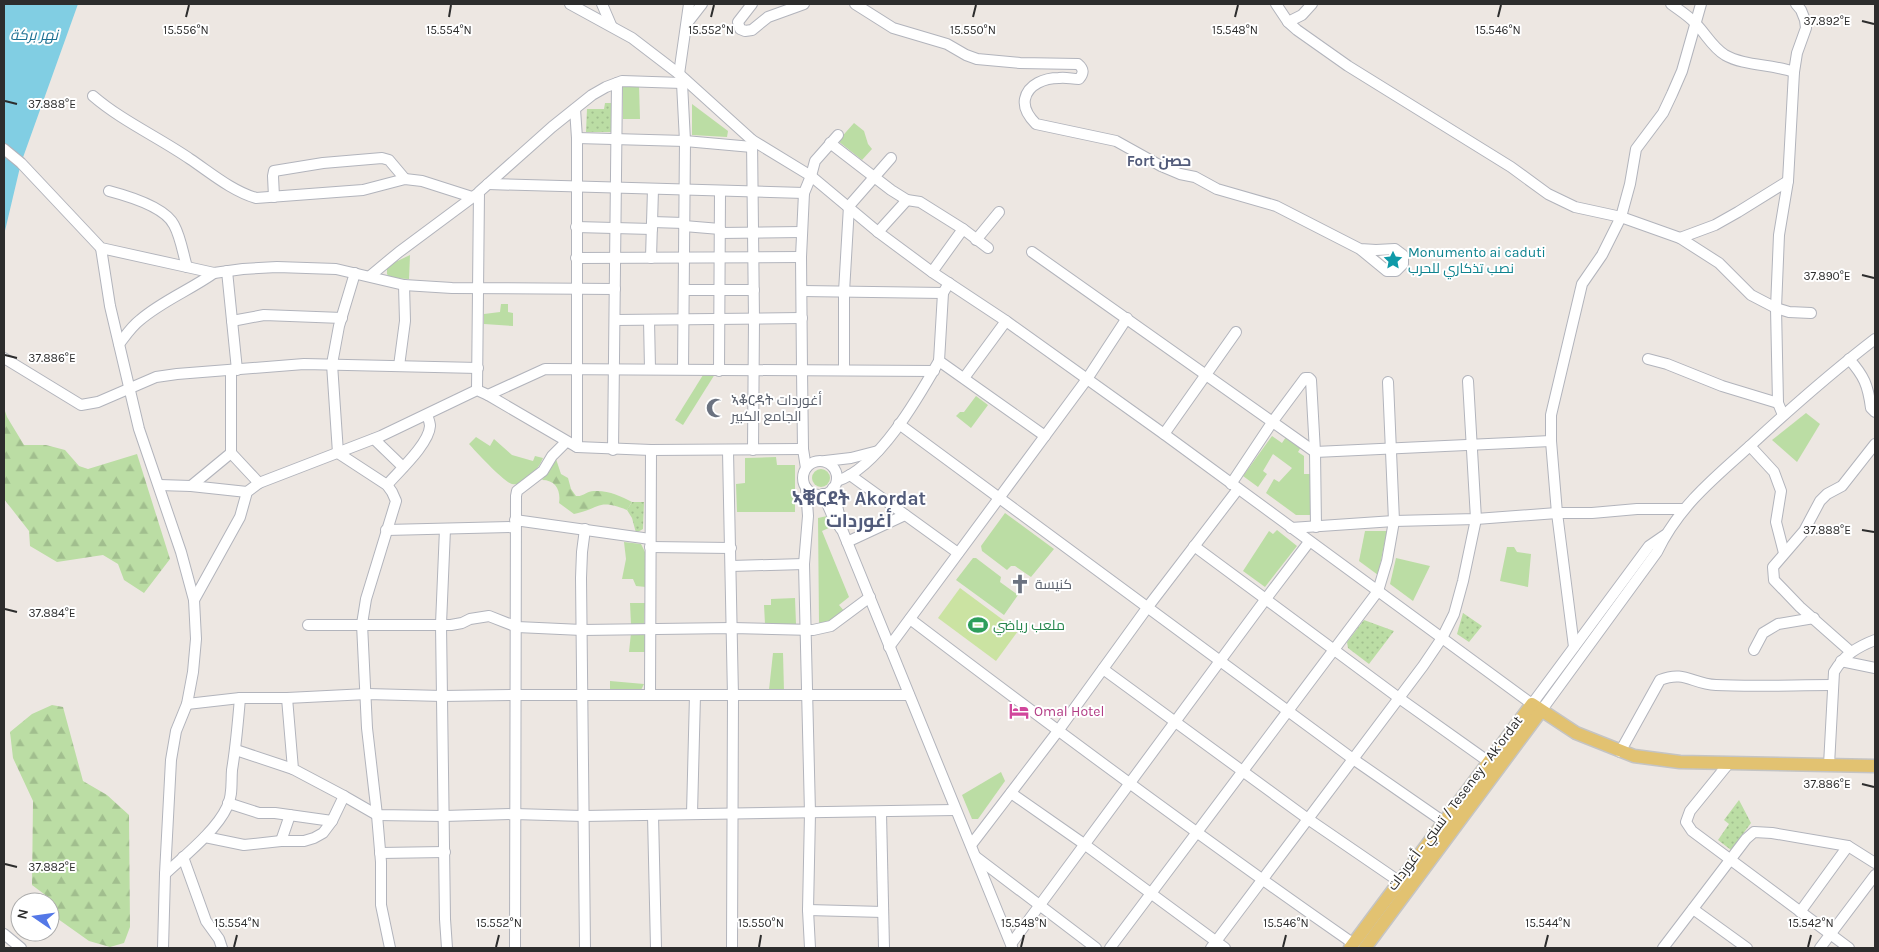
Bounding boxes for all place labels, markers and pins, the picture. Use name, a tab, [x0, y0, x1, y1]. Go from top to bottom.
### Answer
place label: Monumento ai caduti نصب تذكاري للحرب	[1408, 244, 1546, 280]
place icon: Monumento ai caduti نصب تذكاري للحرب	[1382, 249, 1404, 271]
place label: ኣቆርዳት أغوردات الجامع الكبير	[730, 391, 822, 425]
mosque icon: ኣቆርዳት أغوردات الجامع الكبير	[705, 397, 727, 419]
church icon: كنيسة	[1009, 573, 1031, 595]
place label: كنيسة	[1035, 576, 1072, 593]
sports icon: ملعب رياضي	[967, 614, 989, 636]
place label: ملعب رياضي	[993, 617, 1065, 636]
hotel icon: Omal Hotel	[1008, 700, 1030, 722]
place label: Omal Hotel	[1034, 703, 1104, 720]

